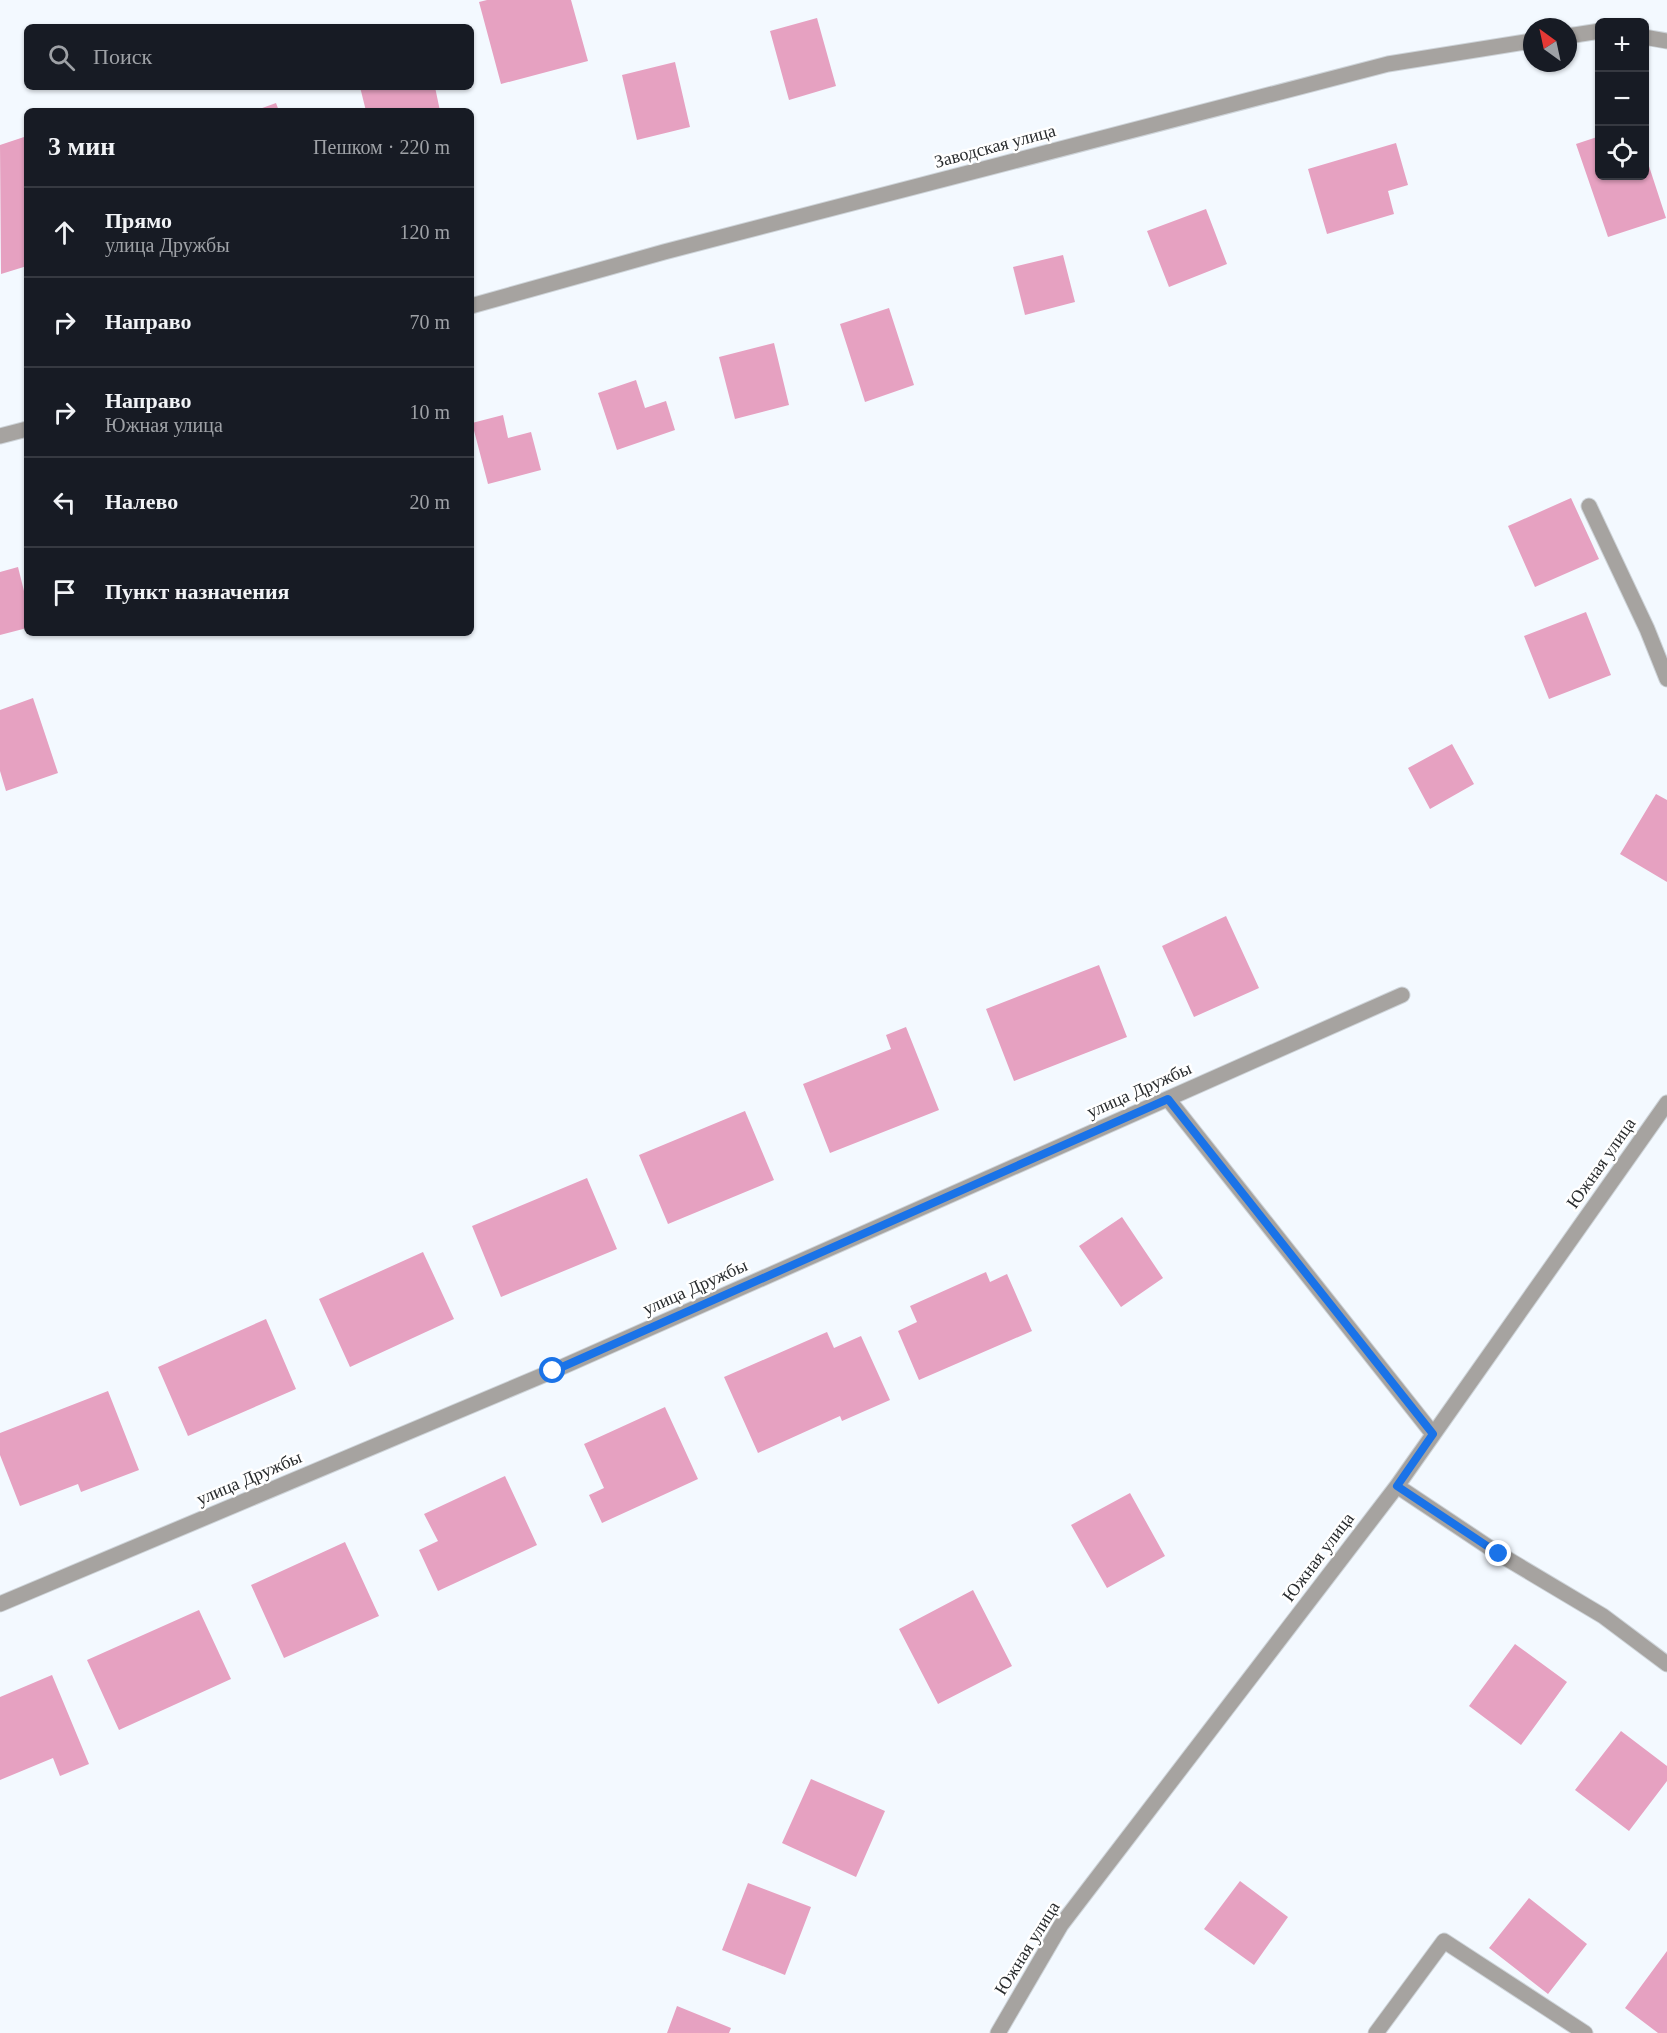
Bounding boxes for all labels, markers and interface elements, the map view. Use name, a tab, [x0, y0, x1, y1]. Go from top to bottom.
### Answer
north arrow	[1523, 18, 1577, 72]
map controls	[1595, 18, 1649, 180]
button: +	[1595, 18, 1649, 72]
search box	[24, 24, 474, 90]
icon: search	[45, 41, 78, 74]
text: Поиск	[93, 44, 152, 69]
button: −	[1595, 72, 1649, 126]
street label: Заводская улица	[932, 120, 1058, 172]
button: locate	[1595, 126, 1649, 180]
text: 3 мин	[48, 132, 115, 161]
text: Пешком · 220 m	[313, 136, 450, 158]
text: Прямо	[105, 208, 172, 233]
icon: ahead	[48, 216, 81, 249]
text: 120 m	[399, 221, 450, 243]
text: улица Дружбы	[105, 234, 230, 256]
icon: right	[48, 306, 81, 339]
text: Направо	[105, 309, 191, 334]
text: 70 m	[409, 311, 450, 333]
text: Направо	[105, 388, 191, 413]
icon: right	[48, 396, 81, 429]
text: 10 m	[409, 401, 450, 423]
text: Южная улица	[105, 414, 223, 436]
icon: left	[48, 486, 81, 519]
text: Налево	[105, 489, 178, 514]
text: 20 m	[409, 491, 450, 513]
icon: arrive	[48, 576, 81, 609]
text: Пункт назначения	[105, 579, 290, 604]
street label: улица Дружбы	[1084, 1058, 1194, 1122]
street label: Южная улица	[1562, 1114, 1640, 1212]
street label: улица Дружбы	[640, 1255, 750, 1319]
route start	[539, 1357, 565, 1383]
street label: улица Дружбы	[193, 1447, 305, 1509]
street label: Южная улица	[1278, 1509, 1358, 1605]
route end	[1485, 1540, 1511, 1566]
street label: Южная улица	[990, 1898, 1064, 1998]

